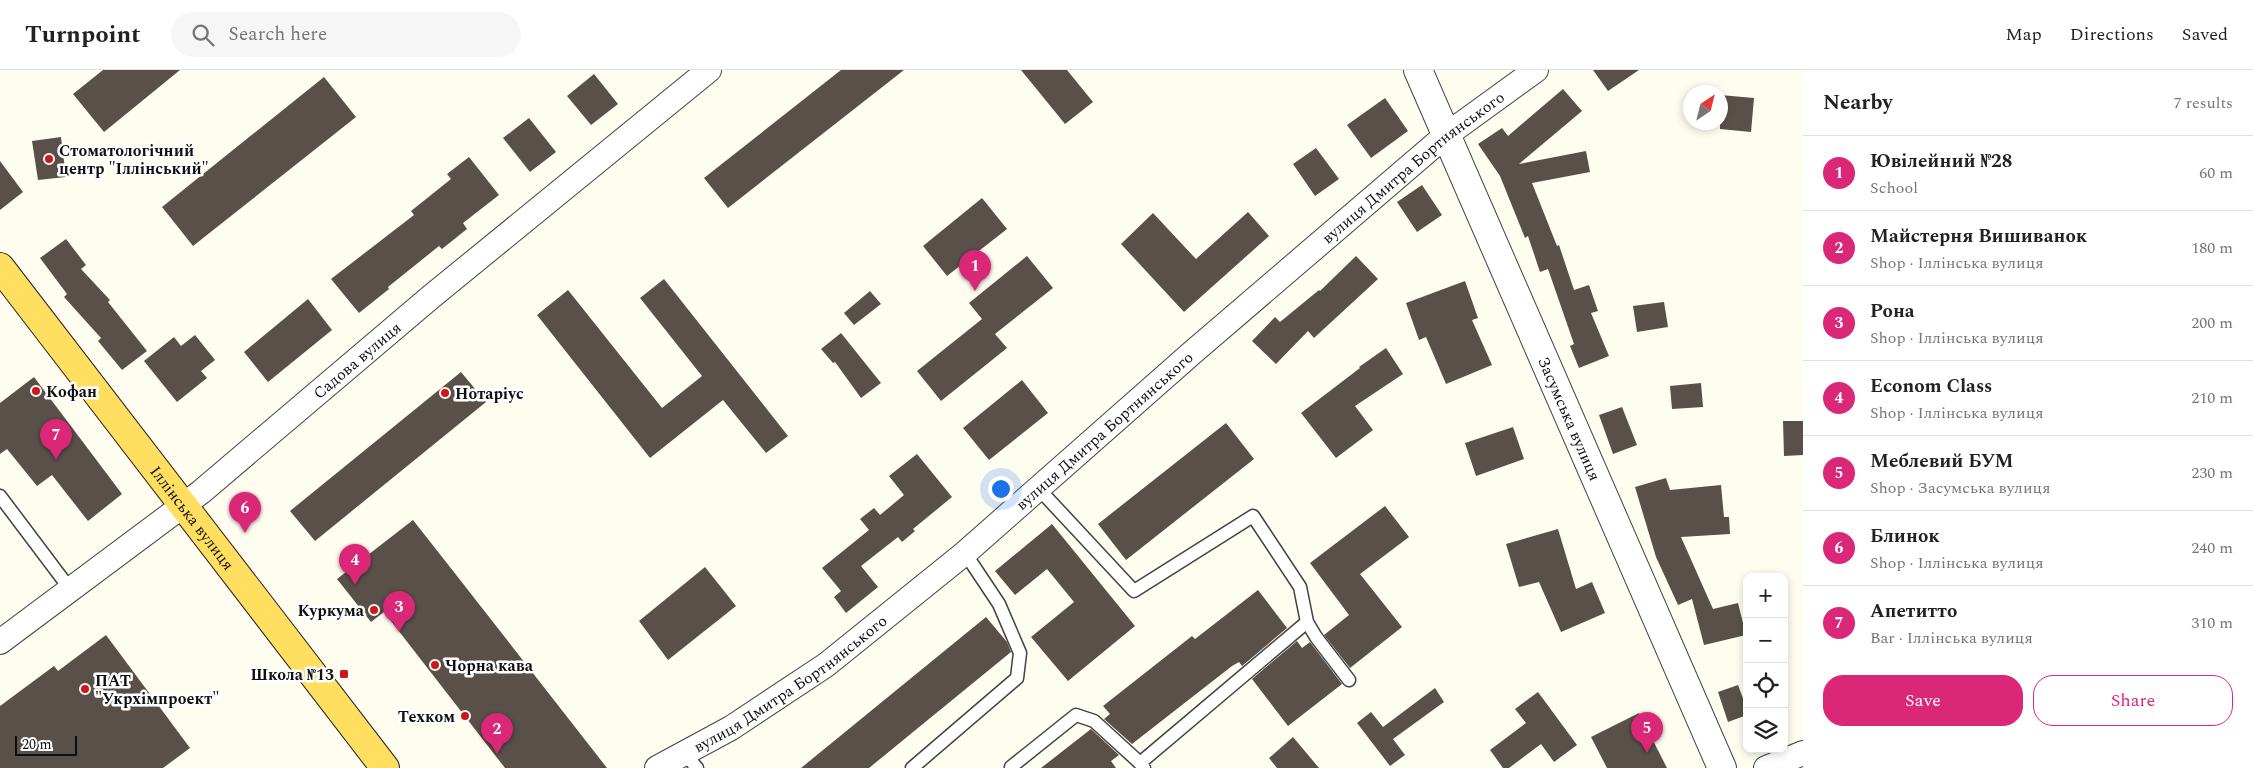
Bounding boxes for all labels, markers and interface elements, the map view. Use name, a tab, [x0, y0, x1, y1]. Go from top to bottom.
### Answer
search box	[171, 12, 521, 57]
text: Turnpoint	[25, 17, 141, 53]
text: Search here	[229, 20, 327, 49]
icon: search	[189, 21, 217, 49]
text: Map	[2006, 21, 2042, 48]
text: Directions	[2070, 21, 2154, 48]
text: Saved	[2182, 21, 2228, 48]
north arrow	[1683, 85, 1728, 130]
street label: вулиця Дмитра Бортнянського	[1317, 86, 1510, 250]
text: Nearby	[1823, 87, 1893, 119]
text: 7 results	[2174, 91, 2233, 115]
place label: Стоматологічний центр "Іллінський"	[59, 139, 209, 181]
text: Ювілейний №28	[1870, 147, 2012, 176]
marker: Стоматологічний центр "Іллінський"	[43, 153, 55, 165]
text: 1	[1835, 161, 1843, 185]
text: 60 m	[2199, 161, 2233, 185]
text: School	[1870, 176, 1918, 200]
text: Майстерня Вишиванок	[1870, 222, 2087, 251]
text: 2	[1835, 236, 1843, 260]
text: 180 m	[2191, 236, 2233, 260]
pin: 1	[959, 250, 991, 291]
text: Shop · Іллінська вулиця	[1870, 251, 2044, 275]
text: Рона	[1870, 297, 1915, 326]
text: 3	[1835, 311, 1843, 335]
text: 200 m	[2191, 311, 2233, 335]
street label: Садова вулиця	[308, 316, 407, 405]
text: Shop · Іллінська вулиця	[1870, 326, 2044, 350]
street label: вулиця Дмитра Бортнянського	[1010, 346, 1199, 516]
street label: Засумська вулиця	[1531, 353, 1606, 485]
text: Econom Class	[1870, 372, 1992, 401]
place label: Кофан	[46, 380, 97, 404]
place label: Нотаріус	[455, 382, 524, 406]
marker: Кофан	[30, 385, 42, 397]
text: 4	[1835, 386, 1843, 410]
text: 210 m	[2191, 386, 2233, 410]
marker: Нотаріус	[439, 387, 451, 399]
text: Shop · Іллінська вулиця	[1870, 401, 2044, 425]
pin: 7	[40, 419, 72, 460]
text: Меблевий БУМ	[1870, 447, 2013, 476]
street label: Іллінська вулиця	[144, 461, 240, 576]
text: 5	[1835, 461, 1843, 485]
text: 230 m	[2191, 461, 2233, 485]
your location	[988, 476, 1014, 502]
text: Shop · Засумська вулиця	[1870, 476, 2051, 500]
pin: 6	[229, 492, 261, 533]
text: Блинок	[1870, 522, 1940, 551]
text: 6	[1835, 536, 1843, 560]
text: 240 m	[2191, 536, 2233, 560]
pin: 4	[339, 544, 371, 585]
text: Shop · Іллінська вулиця	[1870, 551, 2044, 575]
map controls	[1743, 573, 1788, 753]
button: +	[1743, 573, 1788, 618]
pin: 3	[383, 591, 415, 632]
text: Апетитто	[1870, 597, 1957, 626]
place label: Куркума	[298, 599, 365, 623]
marker: Куркума	[368, 604, 380, 616]
street label: вулиця Дмитра Бортнянського	[690, 609, 893, 759]
text: 7	[1835, 611, 1843, 635]
text: 310 m	[2191, 611, 2233, 635]
button: −	[1743, 618, 1788, 663]
text: Bar · Іллінська вулиця	[1870, 626, 2033, 650]
place label: Чорна кава	[445, 654, 534, 678]
marker: Чорна кава	[429, 659, 441, 671]
place label: Школа №13	[250, 663, 334, 687]
button: locate	[1743, 663, 1788, 708]
marker: Школа №13	[338, 668, 350, 680]
place label: ПАТ "Укрхімпроект"	[95, 669, 219, 711]
button: Save	[1823, 675, 2023, 726]
button: Share	[2033, 675, 2233, 726]
marker: ПАТ "Укрхімпроект"	[79, 683, 91, 695]
place label: Техком	[398, 705, 455, 729]
button: layers	[1743, 708, 1788, 753]
marker: Техком	[459, 710, 471, 722]
pin: 5	[1631, 712, 1663, 753]
pin: 2	[481, 713, 513, 754]
scale bar	[15, 733, 78, 756]
text: 20 m	[22, 734, 52, 755]

